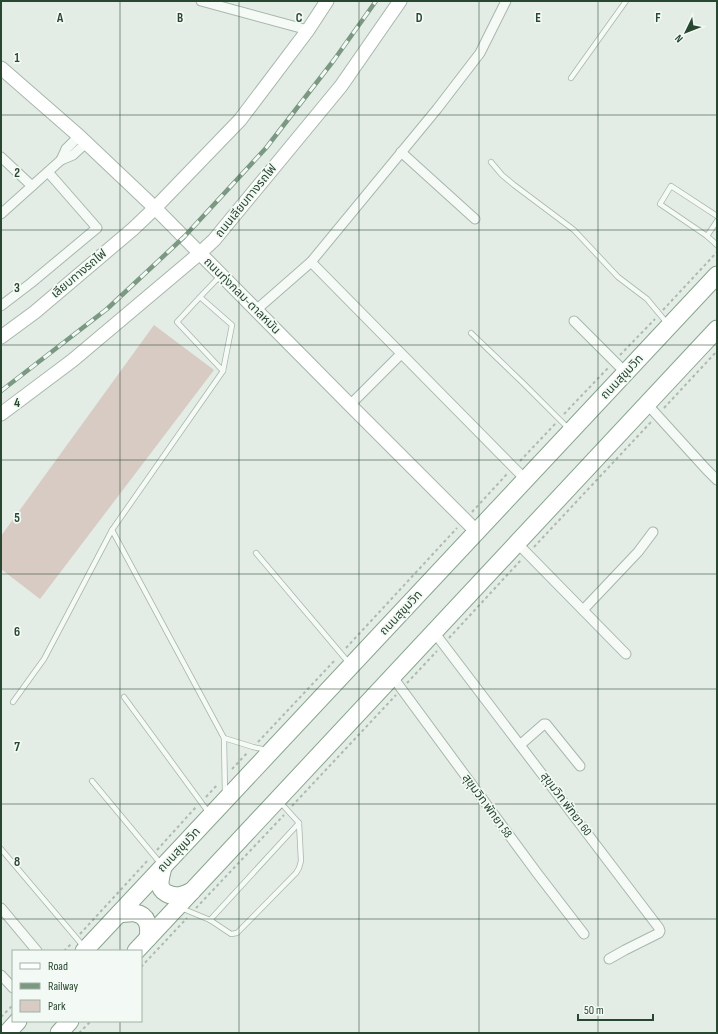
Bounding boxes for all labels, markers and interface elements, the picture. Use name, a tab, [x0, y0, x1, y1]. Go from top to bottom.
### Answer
text: A	[56, 10, 64, 26]
text: B	[177, 10, 183, 26]
text: C	[296, 10, 303, 26]
text: D	[416, 10, 423, 26]
text: E	[535, 10, 541, 26]
text: F	[655, 10, 661, 26]
north arrow	[666, 12, 706, 52]
text: N	[672, 32, 686, 45]
text: 1	[14, 50, 20, 66]
street label: ถนนเลียบทางรถไฟ	[212, 161, 280, 241]
text: 2	[14, 165, 20, 181]
street label: เลียบทางรถไฟ	[48, 246, 110, 302]
street label: ถนนทุ่งกลม-ตาลหมัน	[200, 254, 284, 338]
text: 3	[14, 280, 20, 296]
street label: ถนนสุขุมวิท	[597, 351, 647, 403]
text: 4	[14, 395, 20, 411]
text: 5	[14, 510, 20, 526]
street label: ถนนสุขุมวิท	[376, 587, 426, 639]
text: 6	[14, 624, 20, 640]
text: 7	[14, 739, 20, 755]
street label: สุขุมวิท พัทยา 60	[537, 769, 595, 839]
street label: สุขุมวิท พัทยา 58	[459, 771, 515, 841]
street label: ถนนสุขุมวิท	[154, 824, 204, 876]
text: 8	[14, 854, 20, 870]
legend	[12, 950, 142, 1022]
text: Road	[48, 959, 68, 974]
text: Railway	[48, 979, 79, 994]
scale bar	[578, 996, 653, 1022]
text: Park	[48, 999, 66, 1014]
text: 50 m	[584, 1003, 604, 1018]

